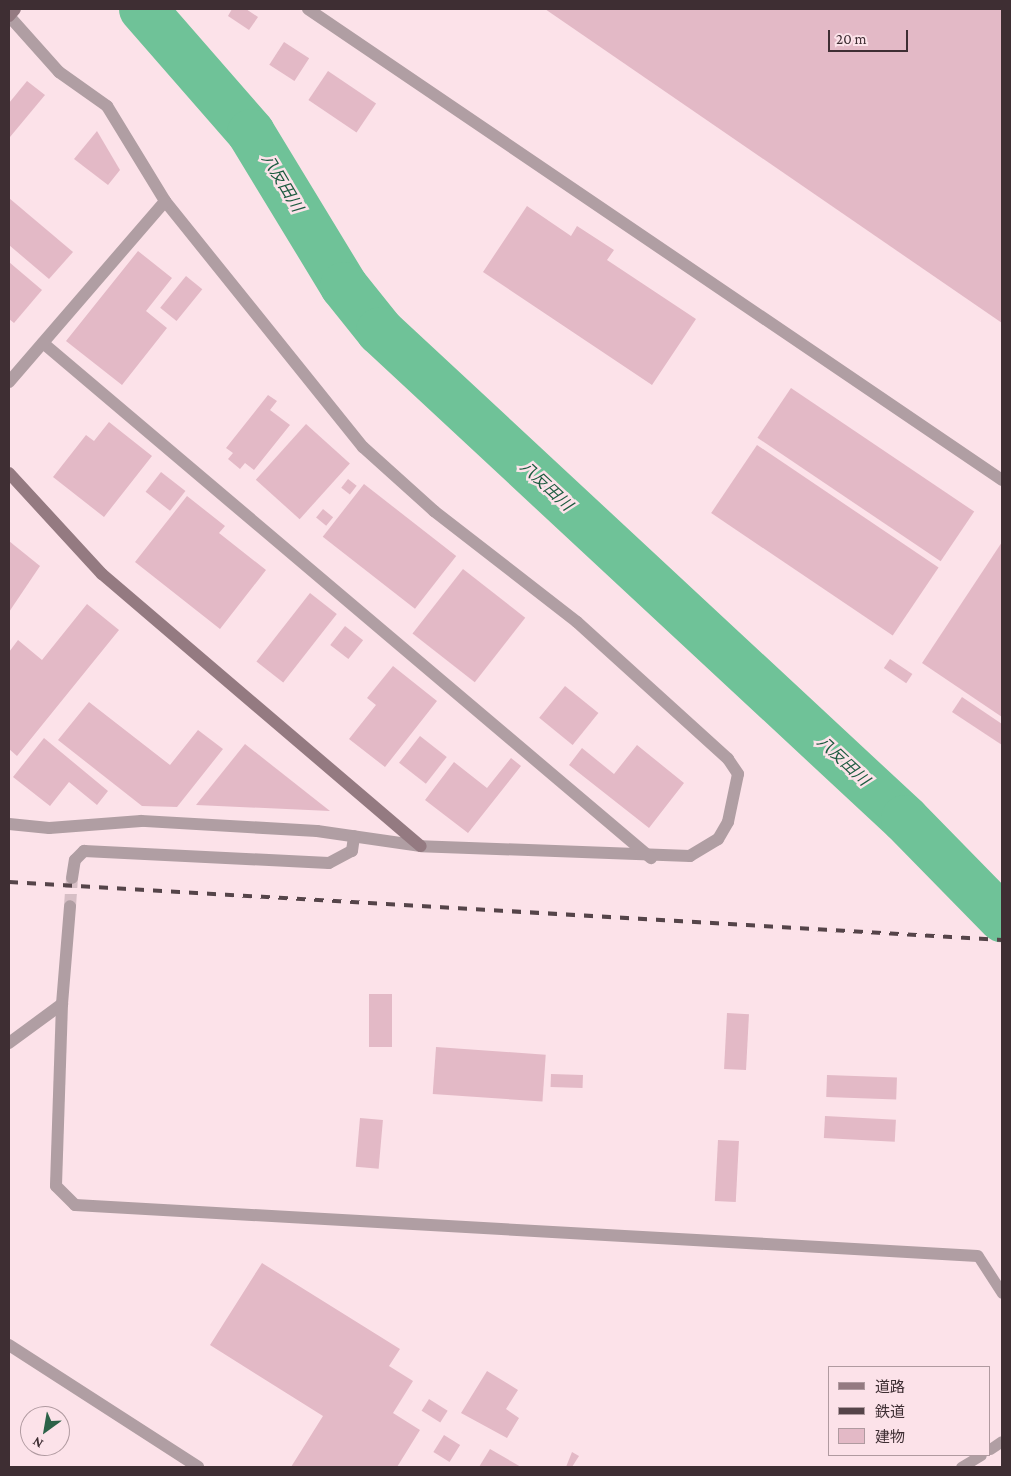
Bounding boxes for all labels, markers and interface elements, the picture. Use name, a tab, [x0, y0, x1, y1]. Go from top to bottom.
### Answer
scale bar	[831, 20, 911, 52]
text: 20 m	[836, 31, 867, 47]
water label: 八反田川	[257, 151, 307, 215]
water label: 八反田川	[516, 457, 576, 515]
water label: 八反田川	[813, 732, 873, 790]
legend	[828, 1366, 991, 1456]
text: 道路	[875, 1379, 905, 1395]
text: 鉄道	[875, 1404, 905, 1420]
north arrow	[20, 1406, 70, 1456]
text: 建物	[875, 1429, 905, 1445]
text: N	[29, 1434, 46, 1452]

